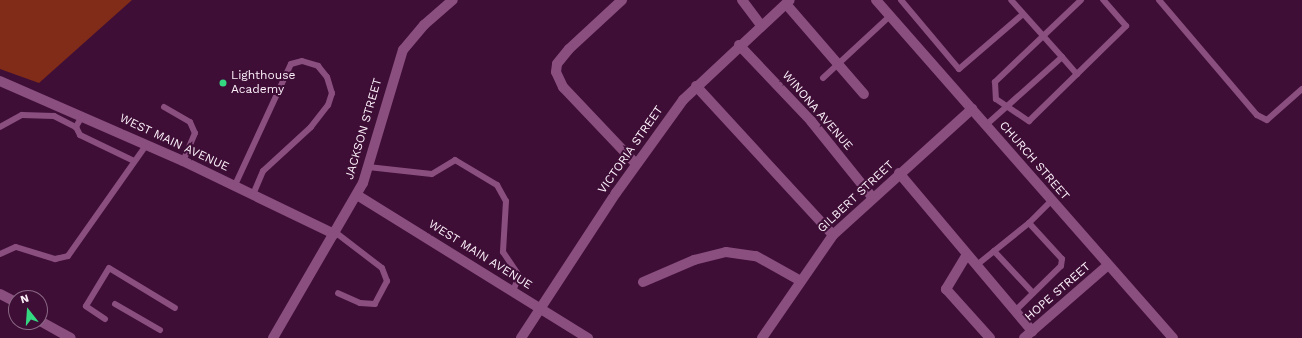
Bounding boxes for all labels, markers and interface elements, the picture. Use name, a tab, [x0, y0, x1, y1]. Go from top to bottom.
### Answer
street label: WINONA AVENUE	[778, 68, 856, 154]
place label: Lighthouse Academy	[231, 69, 295, 97]
street label: JACKSON STREET	[343, 77, 385, 181]
marker: Lighthouse Academy	[218, 78, 228, 88]
street label: VICTORIA STREET	[595, 103, 667, 197]
street label: WEST MAIN AVENUE	[117, 111, 231, 175]
street label: CHURCH STREET	[996, 119, 1072, 203]
street label: GILBERT STREET	[815, 158, 897, 236]
street label: WEST MAIN AVENUE	[425, 217, 535, 293]
street label: HOPE STREET	[1022, 260, 1094, 324]
north arrow	[8, 290, 48, 330]
text: N	[19, 292, 30, 306]

